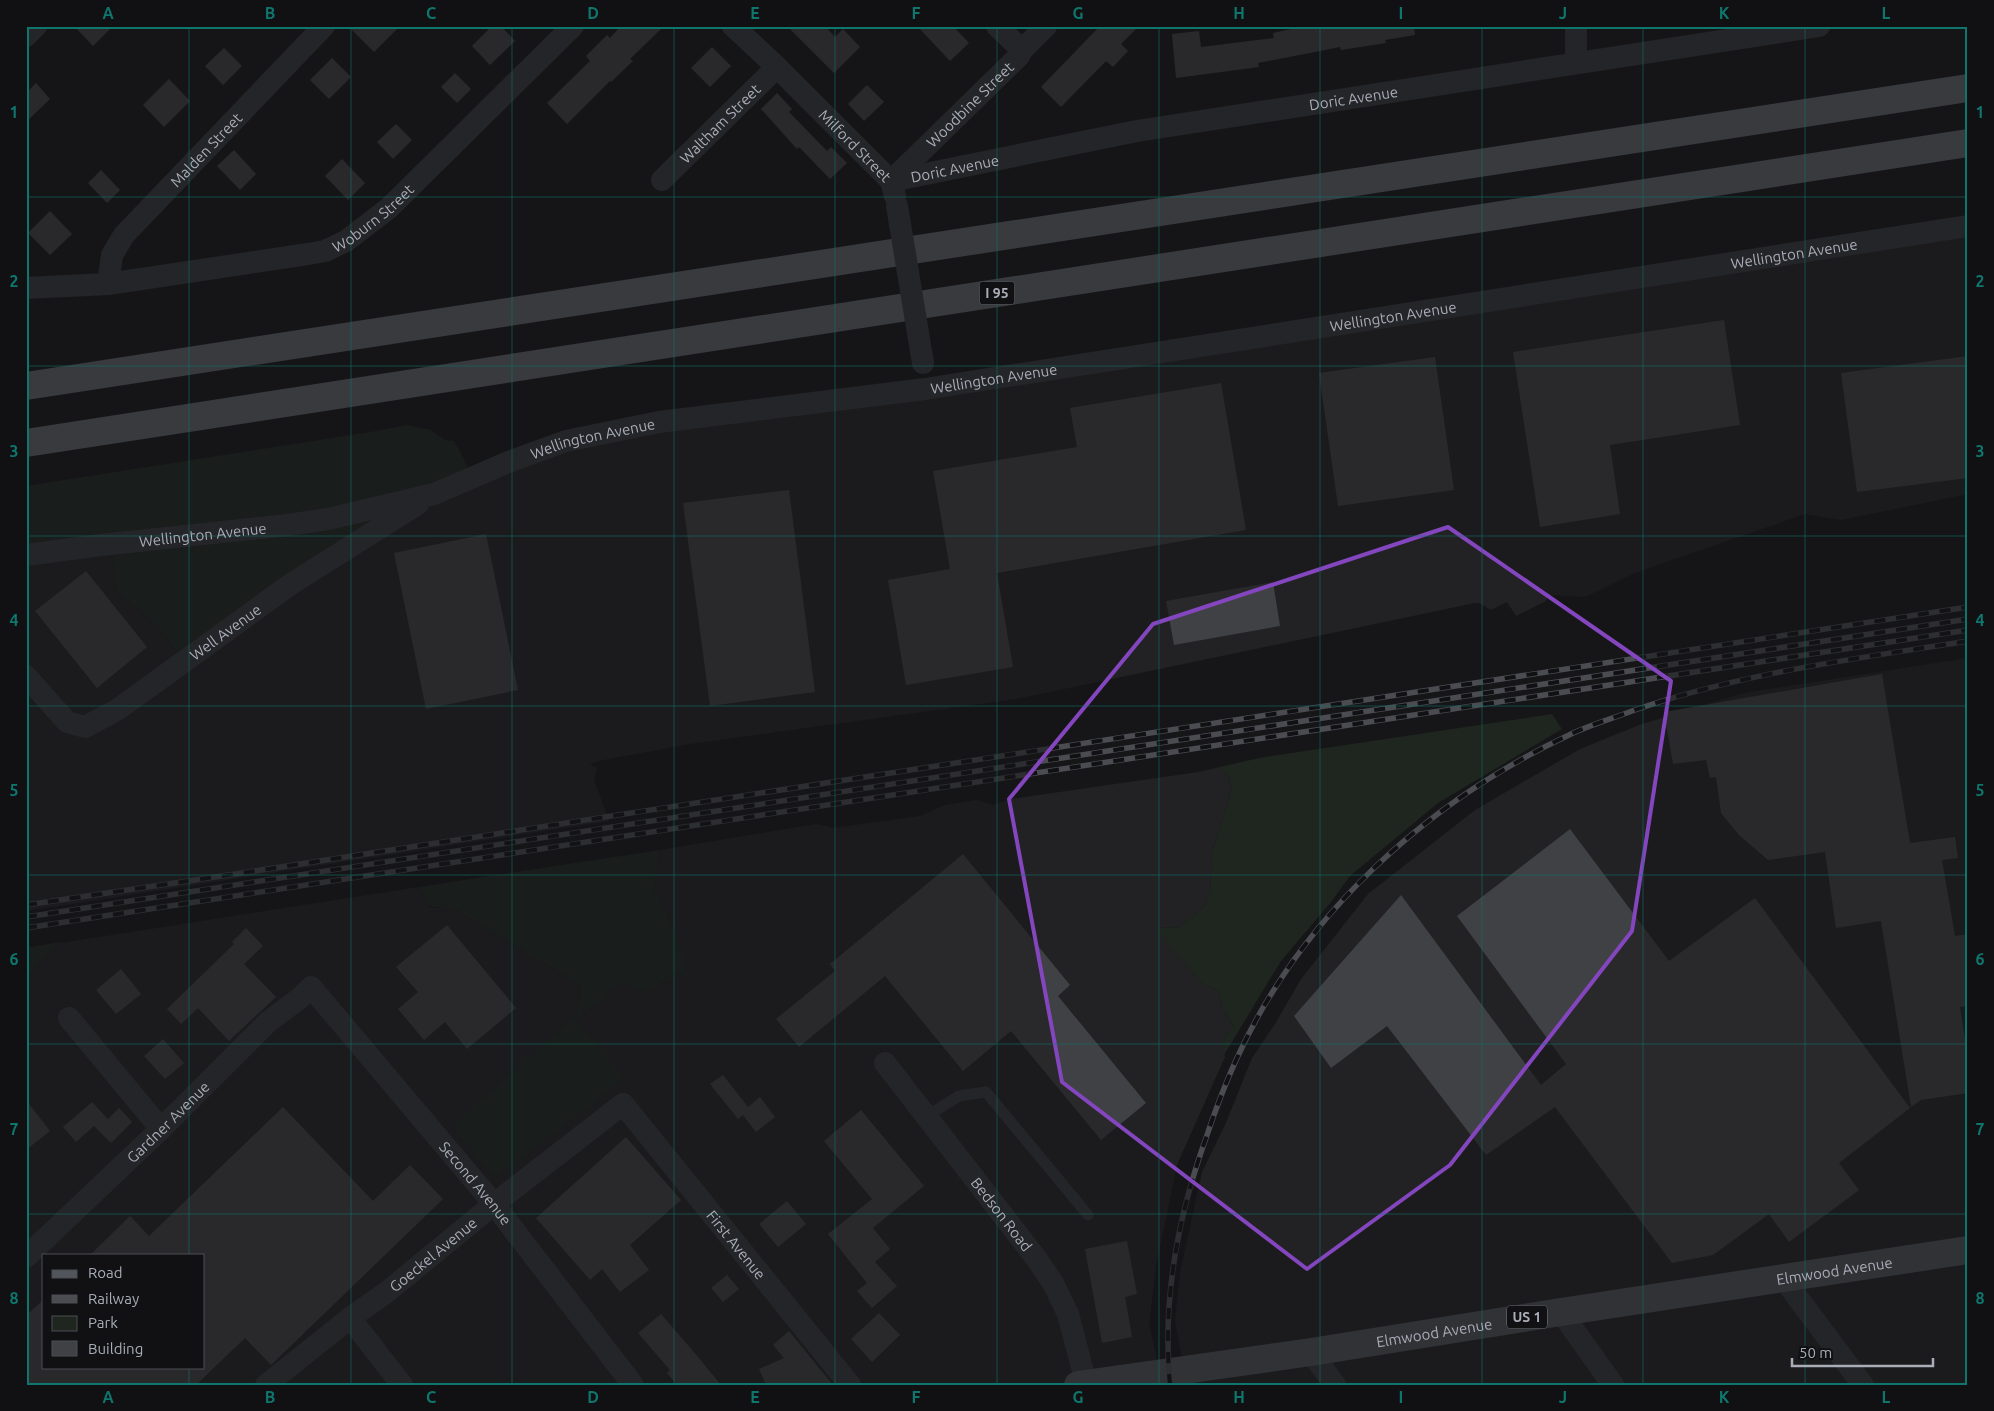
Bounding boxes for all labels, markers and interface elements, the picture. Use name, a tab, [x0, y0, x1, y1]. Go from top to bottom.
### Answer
text: A	[102, 4, 114, 22]
text: B	[265, 4, 275, 22]
text: C	[426, 4, 436, 22]
text: D	[587, 4, 599, 22]
text: E	[750, 4, 760, 22]
text: F	[912, 4, 921, 22]
text: G	[1072, 4, 1084, 22]
text: H	[1233, 4, 1245, 22]
text: I	[1399, 4, 1403, 22]
text: J	[1559, 4, 1567, 22]
text: K	[1719, 4, 1730, 22]
text: L	[1882, 4, 1891, 22]
street label: Woodbine Street	[923, 58, 1017, 150]
street label: Waltham Street	[676, 80, 764, 166]
street label: Doric Avenue	[1308, 82, 1399, 113]
text: 1	[9, 103, 19, 121]
text: 1	[1975, 103, 1985, 121]
street label: Milford Street	[816, 106, 895, 185]
street label: Malden Street	[167, 109, 245, 190]
street label: Doric Avenue	[909, 151, 1000, 185]
street label: Woburn Street	[329, 180, 417, 255]
street label: Wellington Avenue	[1730, 235, 1859, 271]
text: 2	[9, 272, 19, 290]
text: 2	[1975, 272, 1985, 290]
road number: I 95	[980, 282, 1014, 304]
street label: Wellington Avenue	[1328, 298, 1457, 334]
street label: Wellington Avenue	[929, 360, 1058, 397]
street label: Wellington Avenue	[528, 415, 656, 462]
text: 3	[9, 442, 19, 460]
text: 3	[1975, 442, 1985, 460]
street label: Wellington Avenue	[138, 519, 267, 549]
street label: Well Avenue	[186, 600, 264, 663]
text: 4	[9, 611, 19, 629]
text: 4	[1975, 611, 1985, 629]
text: 5	[9, 781, 19, 799]
text: 5	[1975, 781, 1985, 799]
text: 6	[9, 950, 19, 968]
text: 6	[1975, 950, 1985, 968]
street label: Gardner Avenue	[123, 1078, 212, 1166]
text: 7	[9, 1120, 19, 1138]
text: 7	[1975, 1120, 1985, 1138]
street label: Second Avenue	[436, 1138, 515, 1228]
street label: Bedson Road	[968, 1174, 1036, 1254]
street label: First Avenue	[704, 1207, 769, 1282]
street label: Goeckel Avenue	[386, 1214, 480, 1295]
street label: Elmwood Avenue	[1775, 1253, 1894, 1288]
legend	[42, 1254, 205, 1368]
text: Road	[88, 1264, 123, 1281]
text: 8	[9, 1289, 19, 1307]
text: 8	[1975, 1289, 1985, 1307]
text: Railway	[88, 1290, 139, 1307]
road number: US 1	[1507, 1305, 1547, 1328]
text: Park	[88, 1314, 118, 1331]
street label: Elmwood Avenue	[1375, 1315, 1493, 1350]
scale bar	[1792, 1336, 1933, 1368]
text: Building	[88, 1340, 143, 1357]
text: 50 m	[1799, 1344, 1832, 1361]
text: A	[102, 1388, 114, 1406]
text: B	[265, 1388, 275, 1406]
text: C	[426, 1388, 436, 1406]
text: D	[587, 1388, 599, 1406]
text: E	[750, 1388, 760, 1406]
text: F	[912, 1388, 921, 1406]
text: G	[1072, 1388, 1084, 1406]
text: H	[1233, 1388, 1245, 1406]
text: I	[1399, 1388, 1403, 1406]
text: J	[1559, 1388, 1567, 1406]
text: K	[1719, 1388, 1730, 1406]
text: L	[1882, 1388, 1891, 1406]

